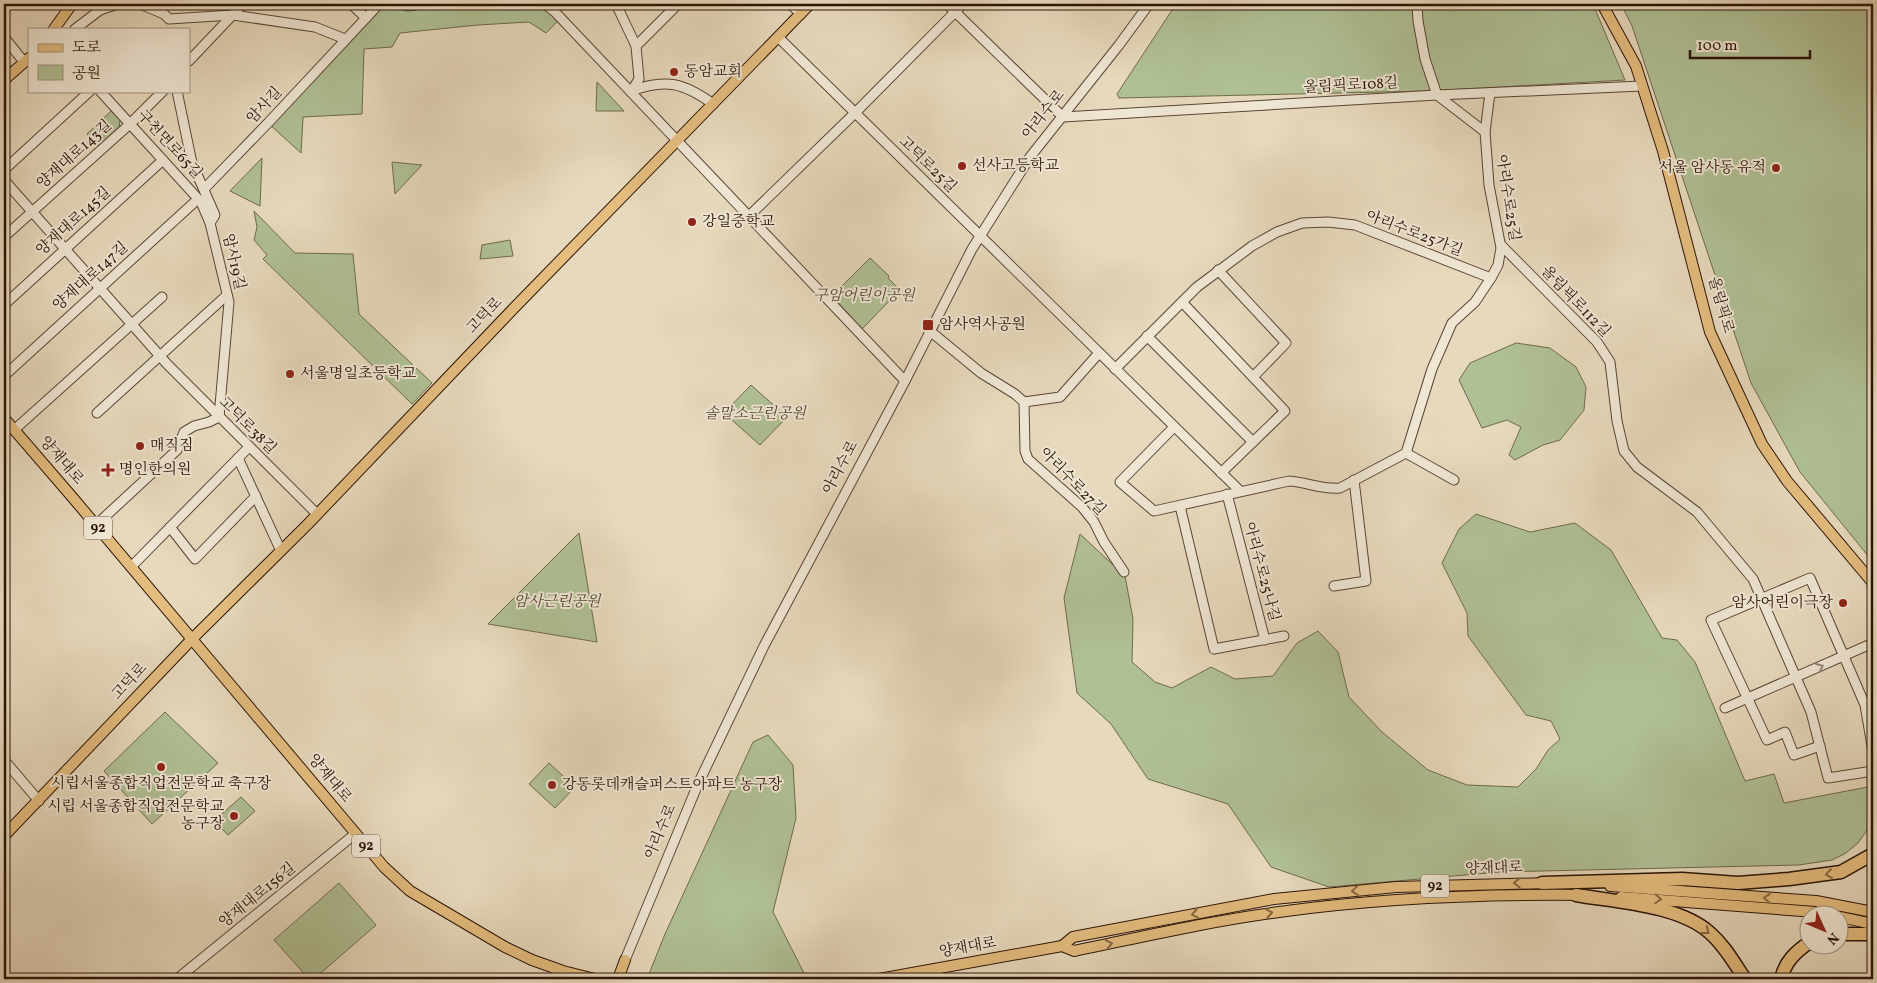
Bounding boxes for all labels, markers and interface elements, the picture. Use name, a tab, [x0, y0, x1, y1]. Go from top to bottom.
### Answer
legend	[28, 28, 190, 92]
scale bar	[1690, 28, 1810, 60]
text: 100 m	[1697, 36, 1737, 57]
text: 도로	[72, 38, 101, 59]
place label: 동암교회	[684, 62, 742, 83]
text: 공원	[72, 64, 101, 85]
marker: 동암교회	[668, 66, 680, 78]
street label: 올림픽로108길	[1303, 73, 1399, 99]
street label: 암사길	[242, 83, 288, 129]
street label: 아리수로	[1018, 85, 1071, 144]
street label: 구천면로65길	[132, 106, 206, 184]
street label: 양재대로143길	[33, 116, 117, 194]
street label: 고덕로25길	[893, 132, 961, 198]
street label: 아리수로25길	[1490, 153, 1524, 243]
place label: 선사고등학교	[972, 156, 1059, 177]
place label: 서울 암사동 유적	[1659, 158, 1766, 179]
marker: 선사고등학교	[956, 160, 968, 172]
marker: 서울 암사동 유적	[1770, 162, 1782, 174]
street label: 양재대로145길	[32, 183, 116, 261]
street label: 아리수로25가길	[1363, 206, 1465, 262]
place label: 강일중학교	[702, 212, 775, 233]
marker: 강일중학교	[686, 216, 698, 228]
street label: 암사19길	[216, 232, 250, 292]
street label: 양재대로147길	[49, 238, 133, 316]
street label: 올림픽로112길	[1535, 262, 1615, 342]
street label: 올림픽로	[1702, 274, 1738, 336]
park label: 구암어린이공원	[813, 286, 916, 307]
street label: 고덕로	[462, 293, 508, 339]
place label: 암사역사공원	[939, 315, 1026, 336]
marker: 암사역사공원	[921, 318, 935, 332]
place label: 서울명일초등학교	[300, 364, 416, 385]
marker: 서울명일초등학교	[284, 368, 296, 380]
street label: 고덕로38길	[214, 393, 280, 459]
park label: 솔말소근린공원	[704, 404, 807, 425]
street label: 양재대로	[34, 432, 88, 490]
place label: 매직짐	[150, 436, 193, 457]
street label: 아리수로	[818, 437, 864, 499]
marker: 매직짐	[134, 440, 146, 452]
street label: 아리수로27길	[1034, 443, 1110, 521]
place label: 명인한의원	[119, 460, 191, 481]
marker: 명인한의원	[101, 463, 115, 477]
road number: 92	[84, 516, 112, 540]
street label: 아리수로25나길	[1238, 520, 1284, 624]
park label: 암사근린공원	[514, 592, 602, 613]
place label: 암사어린이극장	[1732, 593, 1834, 614]
marker: 암사어린이극장	[1837, 597, 1849, 609]
street label: 고덕로	[107, 659, 153, 705]
one-way arrow	[1815, 662, 1824, 673]
street label: 양재대로	[302, 750, 356, 808]
marker: 시립서울종합직업전문학교 축구장	[155, 761, 167, 773]
place label: 시립서울종합직업전문학교 축구장	[51, 774, 272, 795]
place label: 강동롯데캐슬퍼스트아파트 농구장	[562, 775, 783, 796]
marker: 강동롯데캐슬퍼스트아파트 농구장	[546, 779, 558, 791]
place label: 시립 서울종합직업전문학교 농구장	[47, 797, 225, 835]
street label: 아리수로	[640, 801, 682, 863]
marker: 시립 서울종합직업전문학교 농구장	[228, 810, 240, 822]
road number: 92	[352, 834, 380, 858]
street label: 양재대로	[1465, 857, 1524, 881]
street label: 양재대로156길	[215, 859, 301, 933]
one-way arrow	[1825, 868, 1833, 879]
road number: 92	[1421, 874, 1449, 898]
one-way arrow	[1513, 878, 1521, 888]
one-way arrow	[1351, 885, 1359, 896]
one-way arrow	[1763, 892, 1771, 903]
one-way arrow	[1654, 893, 1662, 904]
north arrow	[1800, 906, 1850, 956]
one-way arrow	[1190, 909, 1199, 919]
one-way arrow	[1264, 909, 1273, 919]
one-way arrow	[1700, 925, 1709, 933]
text: N	[1822, 928, 1843, 948]
street label: 양재대로	[938, 933, 999, 963]
one-way arrow	[1105, 939, 1114, 950]

